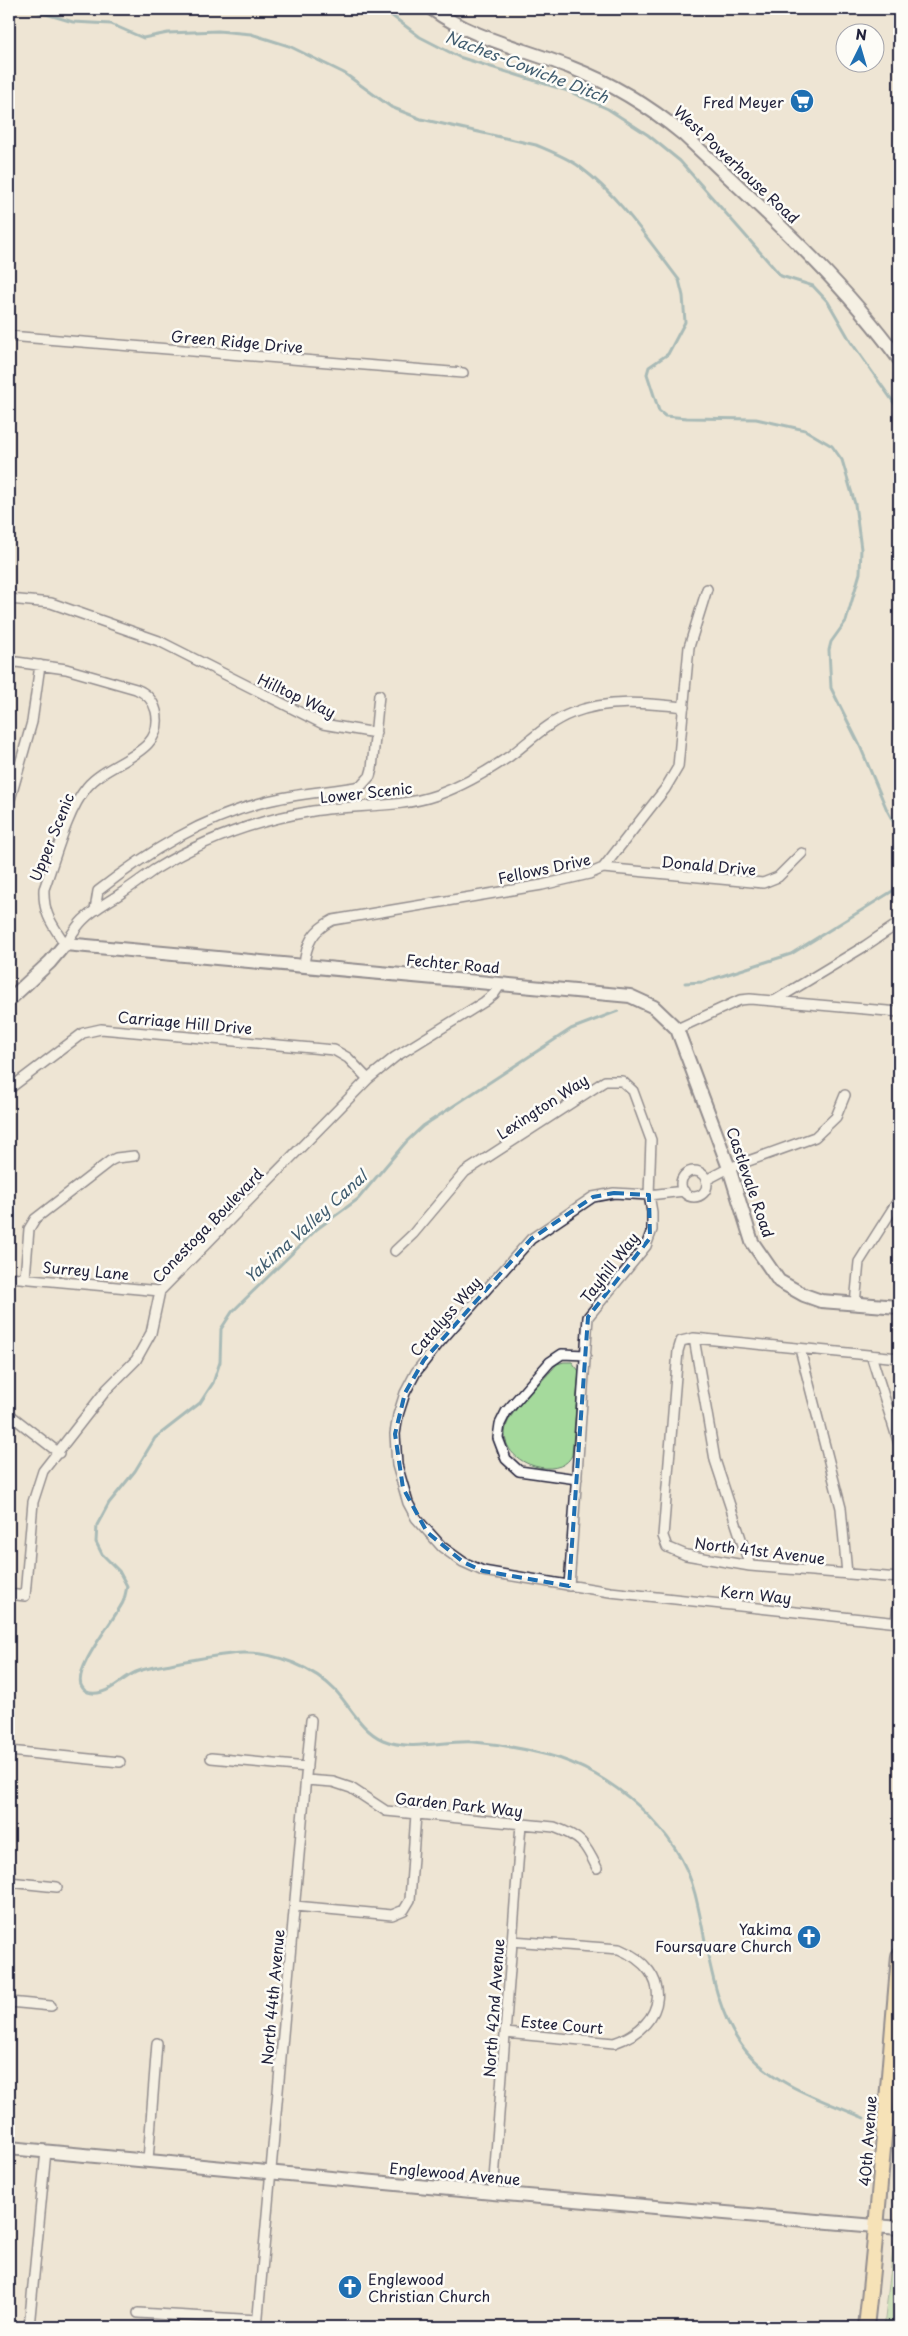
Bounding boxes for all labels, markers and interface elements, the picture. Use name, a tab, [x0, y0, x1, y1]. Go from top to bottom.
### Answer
north arrow	[836, 22, 886, 72]
water label: Naches-Cowiche Ditch	[442, 24, 613, 108]
text: N	[855, 24, 868, 45]
supermarket icon: Fred Meyer	[789, 88, 815, 114]
place label: Fred Meyer	[703, 90, 784, 113]
street label: West Powerhouse Road	[669, 100, 805, 228]
street label: Green Ridge Drive	[170, 324, 304, 358]
street label: Hilltop Way	[254, 667, 340, 723]
street label: Lower Scenic	[319, 776, 414, 808]
street label: Upper Scenic	[23, 789, 79, 885]
street label: Fellows Drive	[495, 847, 593, 889]
street label: Donald Drive	[661, 849, 757, 881]
street label: Fechter Road	[405, 947, 501, 979]
street label: Carriage Hill Drive	[117, 1005, 253, 1039]
street label: Lexington Way	[492, 1068, 592, 1144]
street label: Castlevale Road	[721, 1124, 781, 1240]
street label: Conestoga Boulevard	[146, 1162, 268, 1288]
water label: Yakima Valley Canal	[238, 1163, 374, 1288]
street label: Tayhill Way	[574, 1227, 644, 1307]
street label: Surrey Lane	[42, 1255, 130, 1285]
street label: Catalyss Way	[404, 1271, 486, 1361]
street label: North 41st Avenue	[693, 1531, 827, 1569]
street label: Kern Way	[719, 1579, 793, 1609]
street label: Garden Park Way	[394, 1786, 524, 1822]
place label: Yakima Foursquare Church	[655, 1917, 793, 1957]
church icon: Yakima Foursquare Church	[796, 1924, 822, 1950]
street label: North 44th Avenue	[255, 1928, 289, 2066]
street label: North 42nd Avenue	[477, 1938, 509, 2078]
street label: Estee Court	[520, 2009, 604, 2039]
street label: 40th Avenue	[852, 2095, 882, 2187]
street label: Englewood Avenue	[388, 2156, 522, 2190]
place label: Englewood Christian Church	[368, 2267, 490, 2307]
church icon: Englewood Christian Church	[337, 2274, 363, 2300]

